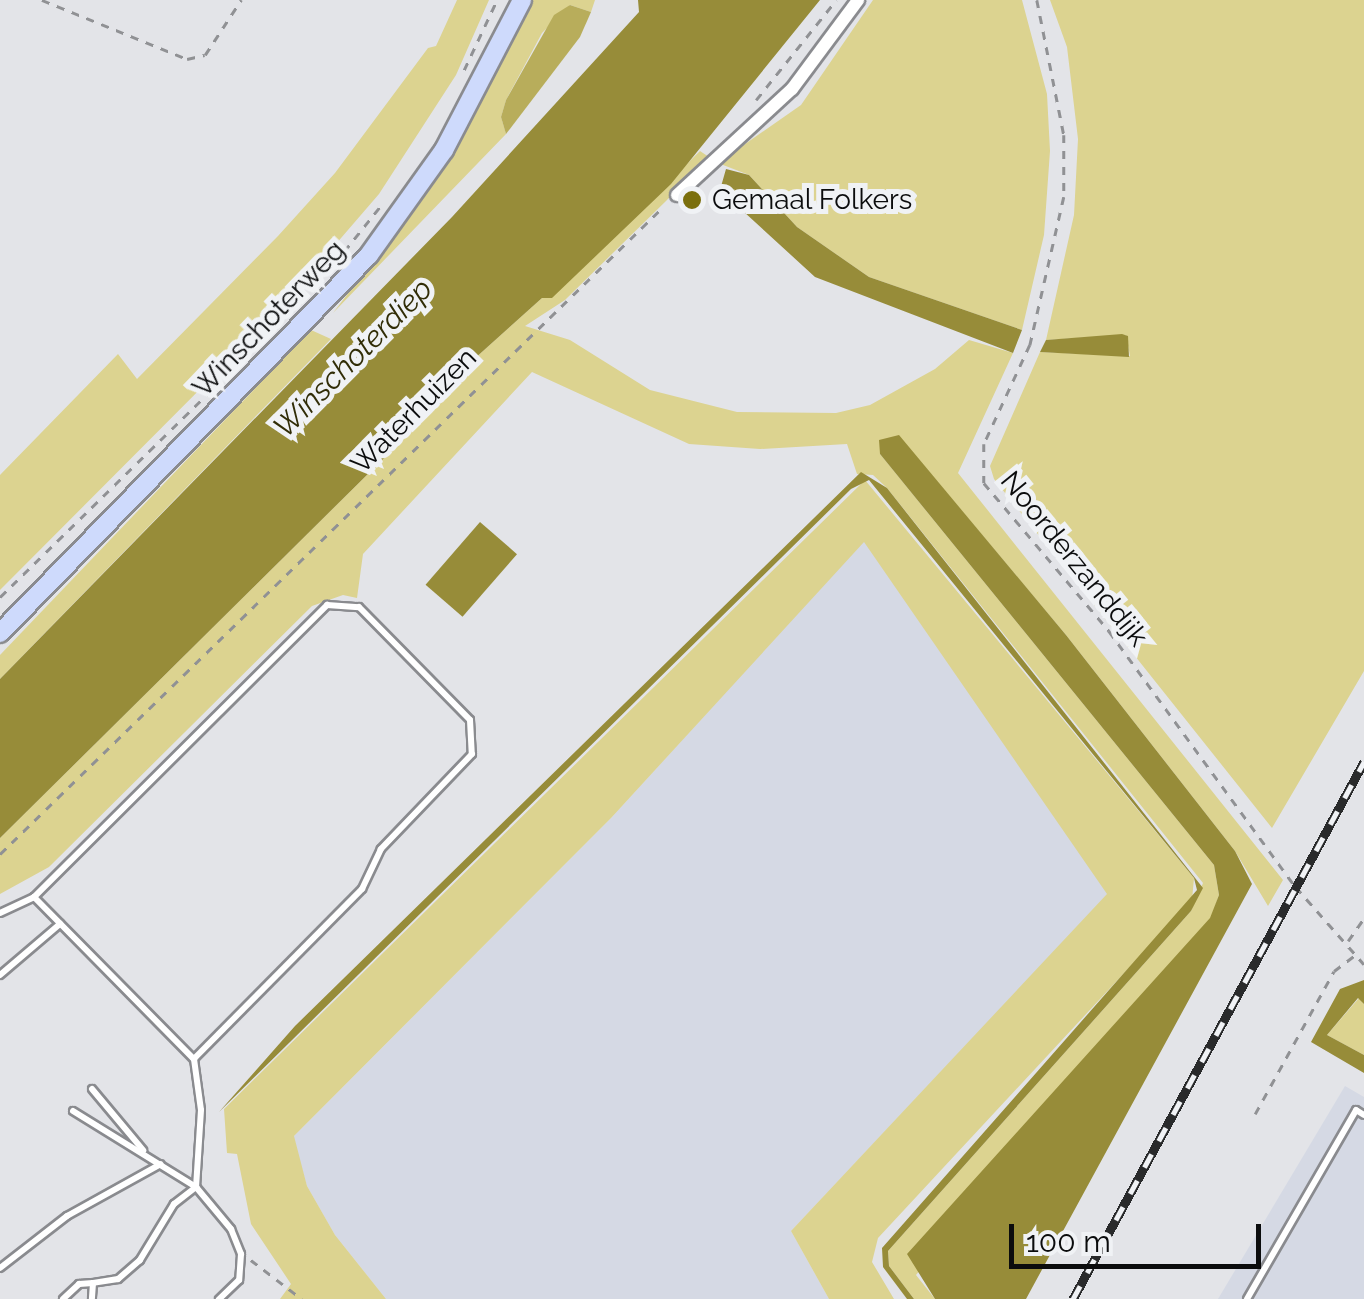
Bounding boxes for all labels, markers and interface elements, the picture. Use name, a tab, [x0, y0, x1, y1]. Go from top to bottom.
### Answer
place label: Gemaal Folkers	[712, 183, 913, 217]
marker: Gemaal Folkers	[681, 189, 703, 211]
street label: Winschoterweg	[186, 234, 352, 404]
water label: Winschoterdiep	[266, 271, 440, 445]
street label: Waterhuizen	[344, 341, 484, 481]
street label: Noorderzanddijk	[993, 465, 1155, 653]
scale bar	[1014, 1204, 1266, 1266]
text: 100 m	[1026, 1224, 1111, 1259]

